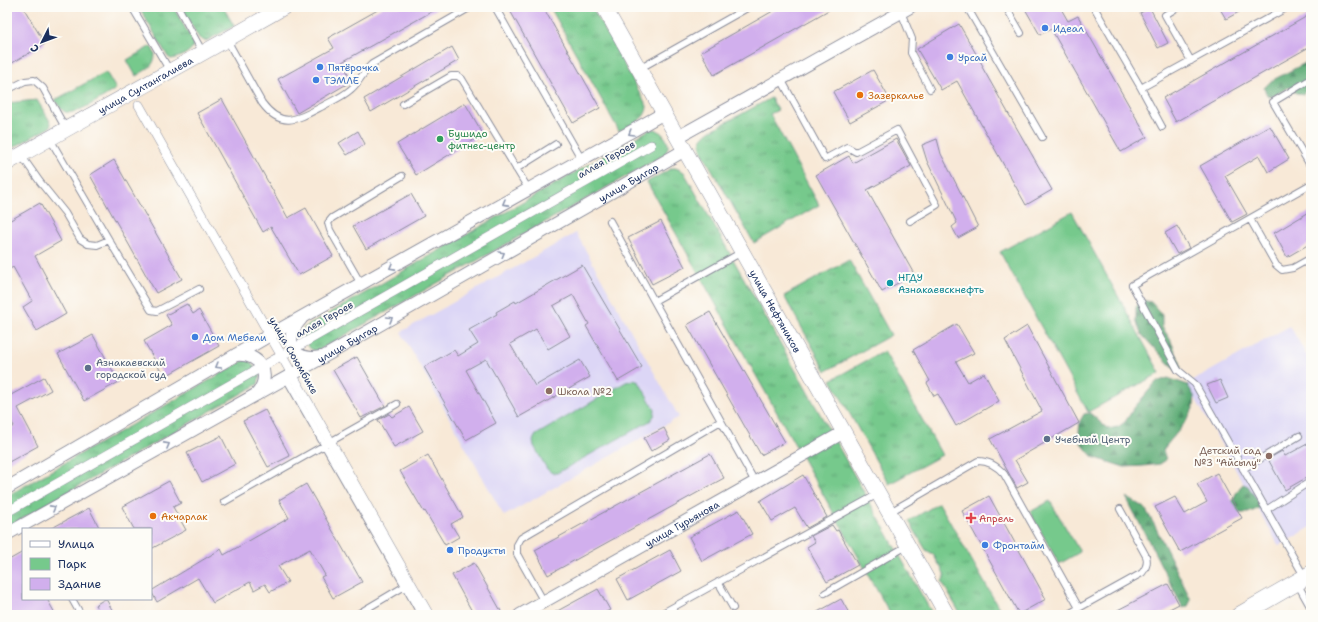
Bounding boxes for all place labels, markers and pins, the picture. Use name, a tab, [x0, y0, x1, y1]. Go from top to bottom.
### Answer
place label: Идеал	[1053, 22, 1084, 35]
marker: Идеал	[1040, 23, 1050, 33]
place label: Урсай	[958, 51, 988, 64]
marker: Урсай	[945, 52, 955, 62]
place label: Пятёрочка	[328, 61, 379, 74]
marker: Пятёрочка	[315, 62, 325, 72]
place label: ТЭМЛЕ	[324, 74, 359, 87]
marker: ТЭМЛЕ	[311, 75, 321, 85]
place label: Зазеркалье	[868, 89, 925, 102]
marker: Зазеркалье	[855, 90, 865, 100]
place label: Бушидо фитнес-центр	[448, 127, 516, 152]
marker: Бушидо фитнес-центр	[435, 134, 445, 144]
place label: НГДУ Азнакаевскнефть	[898, 271, 984, 296]
marker: НГДУ Азнакаевскнефть	[885, 278, 895, 288]
place label: Дом Мебели	[203, 331, 267, 344]
marker: Дом Мебели	[190, 332, 200, 342]
place label: Азнакаевский городской суд	[96, 356, 167, 381]
marker: Азнакаевский городской суд	[83, 363, 93, 373]
place label: Школа №2	[557, 385, 612, 398]
marker: Школа №2	[544, 386, 554, 396]
place label: Учебный Центр	[1055, 433, 1131, 446]
marker: Учебный Центр	[1042, 434, 1052, 444]
place label: Детский сад №3 "Айсылу"	[1194, 444, 1262, 469]
marker: Детский сад №3 "Айсылу"	[1264, 451, 1274, 461]
place label: Акчарлак	[161, 510, 208, 523]
marker: Акчарлак	[148, 511, 158, 521]
place label: Апрель	[979, 512, 1014, 525]
marker: Апрель	[966, 513, 976, 523]
place label: Фронтайм	[993, 539, 1045, 552]
marker: Фронтайм	[980, 540, 990, 550]
place label: Продукты	[458, 544, 506, 557]
marker: Продукты	[445, 545, 455, 555]

